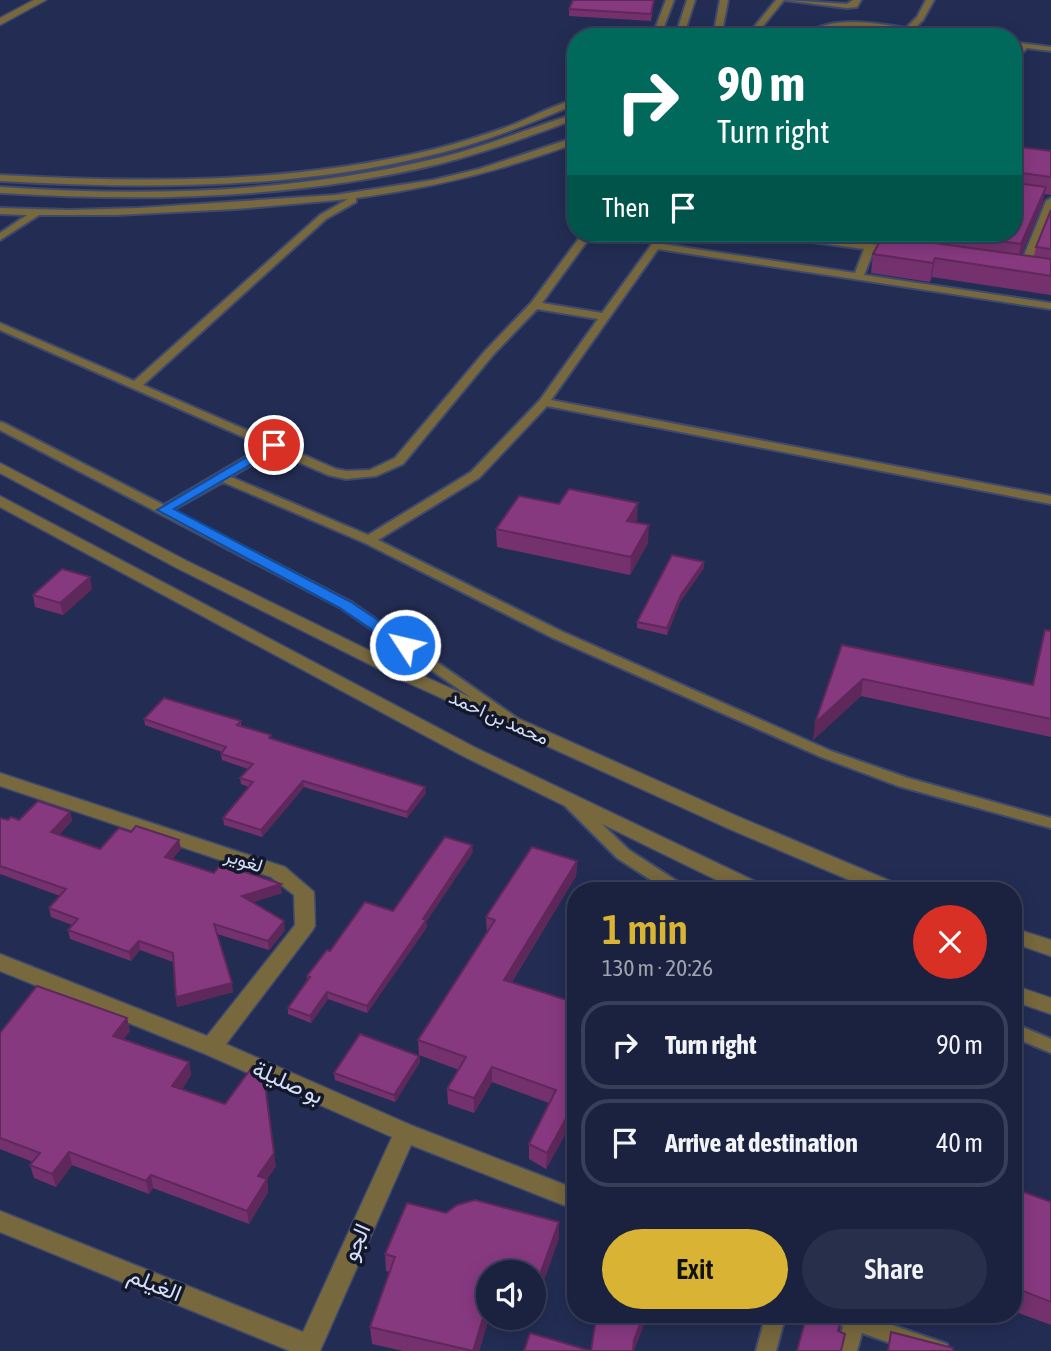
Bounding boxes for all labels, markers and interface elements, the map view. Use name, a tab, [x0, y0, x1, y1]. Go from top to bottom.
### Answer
text: 90 m	[717, 55, 805, 111]
icon: right	[602, 56, 693, 147]
text: Turn right	[717, 113, 830, 150]
icon: arrive	[664, 189, 702, 227]
text: Then	[602, 193, 650, 223]
pin	[244, 415, 304, 475]
icon: arrive	[255, 426, 293, 464]
position arrow	[368, 608, 442, 682]
street label: محمد بن احمد	[445, 685, 552, 750]
street label: لغوير	[221, 843, 266, 877]
text: 1 min	[602, 905, 688, 953]
button: close	[913, 905, 987, 979]
text: 130 m · 20:26	[602, 955, 713, 981]
icon: right	[606, 1026, 644, 1064]
text: Turn right	[665, 1030, 756, 1060]
text: 90 m	[936, 1030, 983, 1060]
street label: بو صليلة	[248, 1055, 327, 1111]
icon: arrive	[606, 1124, 644, 1162]
text: Arrive at destination	[665, 1128, 858, 1158]
text: 40 m	[936, 1128, 983, 1158]
street label: الجو	[336, 1219, 377, 1265]
button: Exit	[602, 1229, 788, 1309]
button: Share	[802, 1229, 987, 1309]
map controls	[476, 1260, 546, 1330]
button: sound	[476, 1260, 546, 1330]
street label: الغيلم	[124, 1262, 186, 1308]

